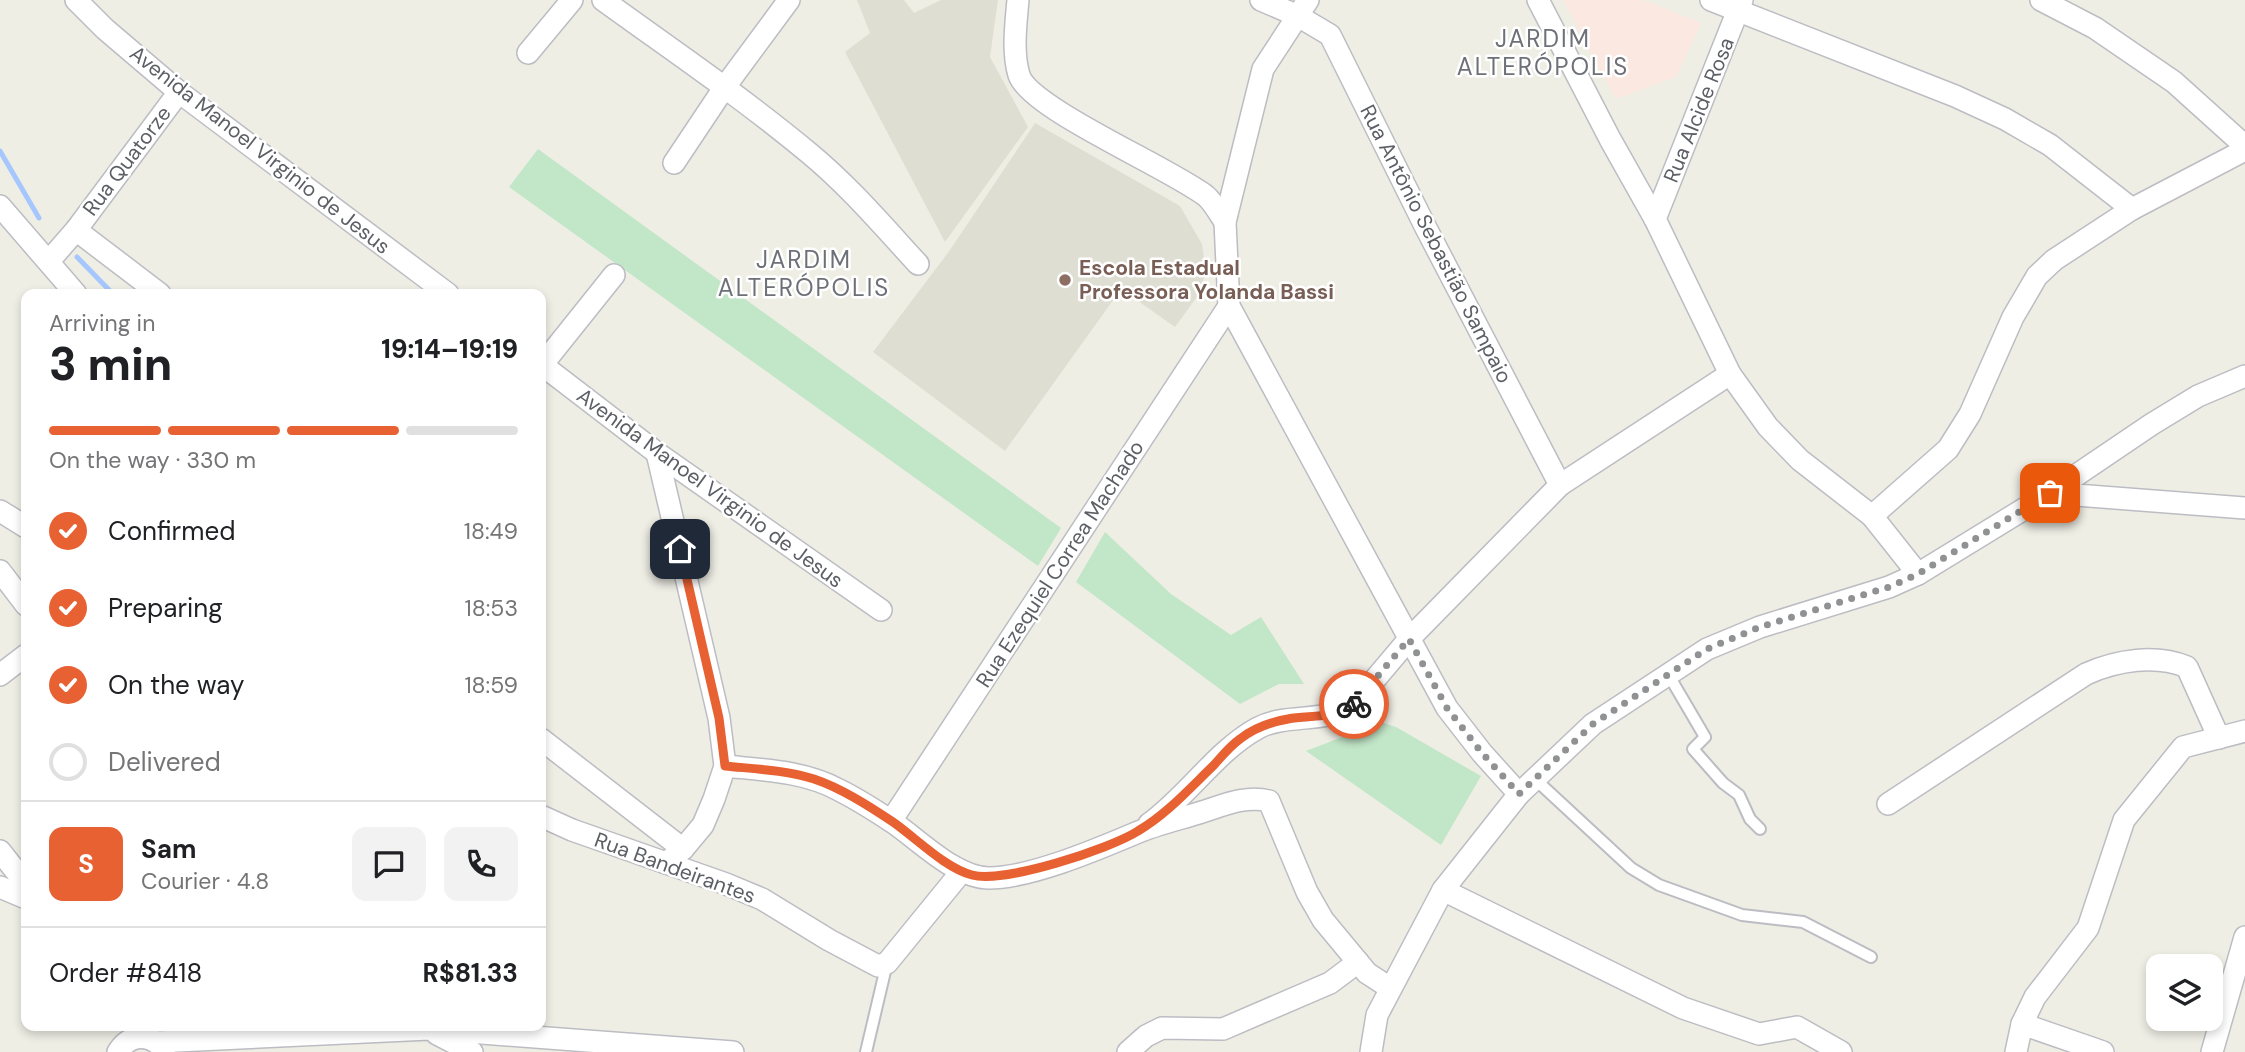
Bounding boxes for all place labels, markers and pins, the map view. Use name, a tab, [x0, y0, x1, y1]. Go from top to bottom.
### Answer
place label: Escola Estadual Professora Yolanda Bassi	[1079, 254, 1334, 306]
marker: Escola Estadual Professora Yolanda Bassi	[1057, 272, 1073, 288]
pin	[2020, 463, 2080, 523]
pin	[650, 519, 710, 579]

